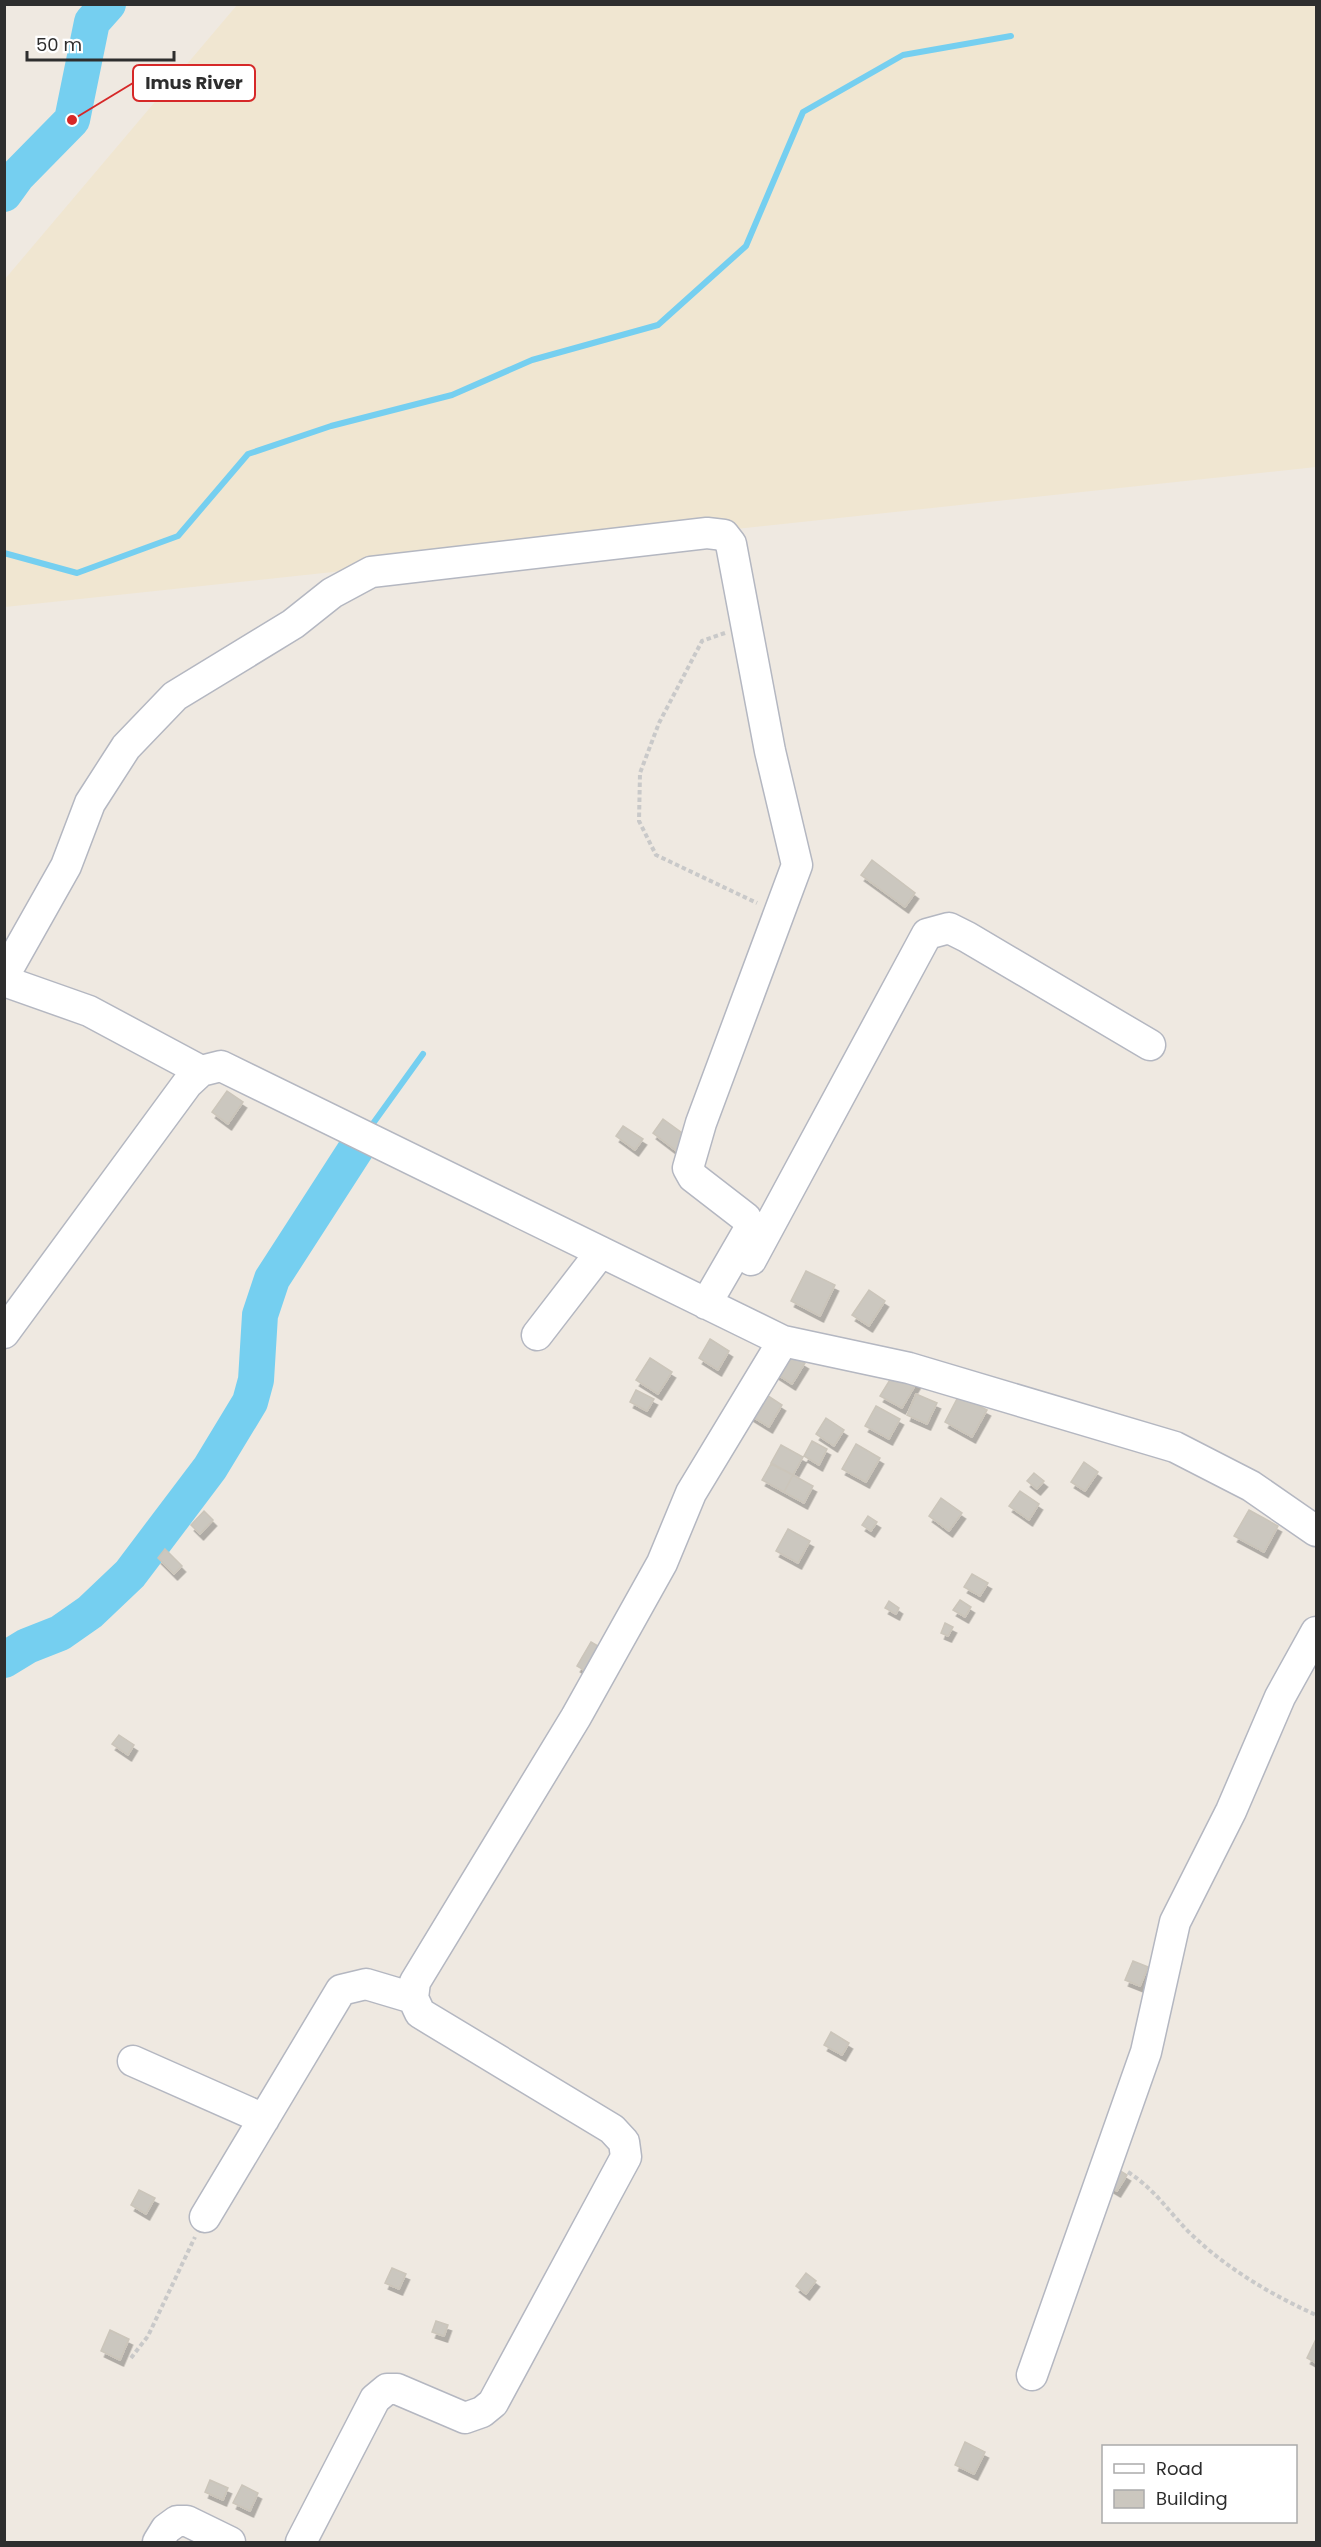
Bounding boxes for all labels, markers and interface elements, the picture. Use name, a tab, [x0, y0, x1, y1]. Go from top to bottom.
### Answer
scale bar	[27, 24, 174, 62]
text: 50 m	[36, 32, 82, 57]
callout: Imus River	[133, 65, 255, 101]
text: Imus River	[145, 70, 243, 95]
legend	[1102, 2445, 1297, 2523]
text: Road	[1156, 2456, 1203, 2481]
text: Building	[1156, 2486, 1228, 2511]

